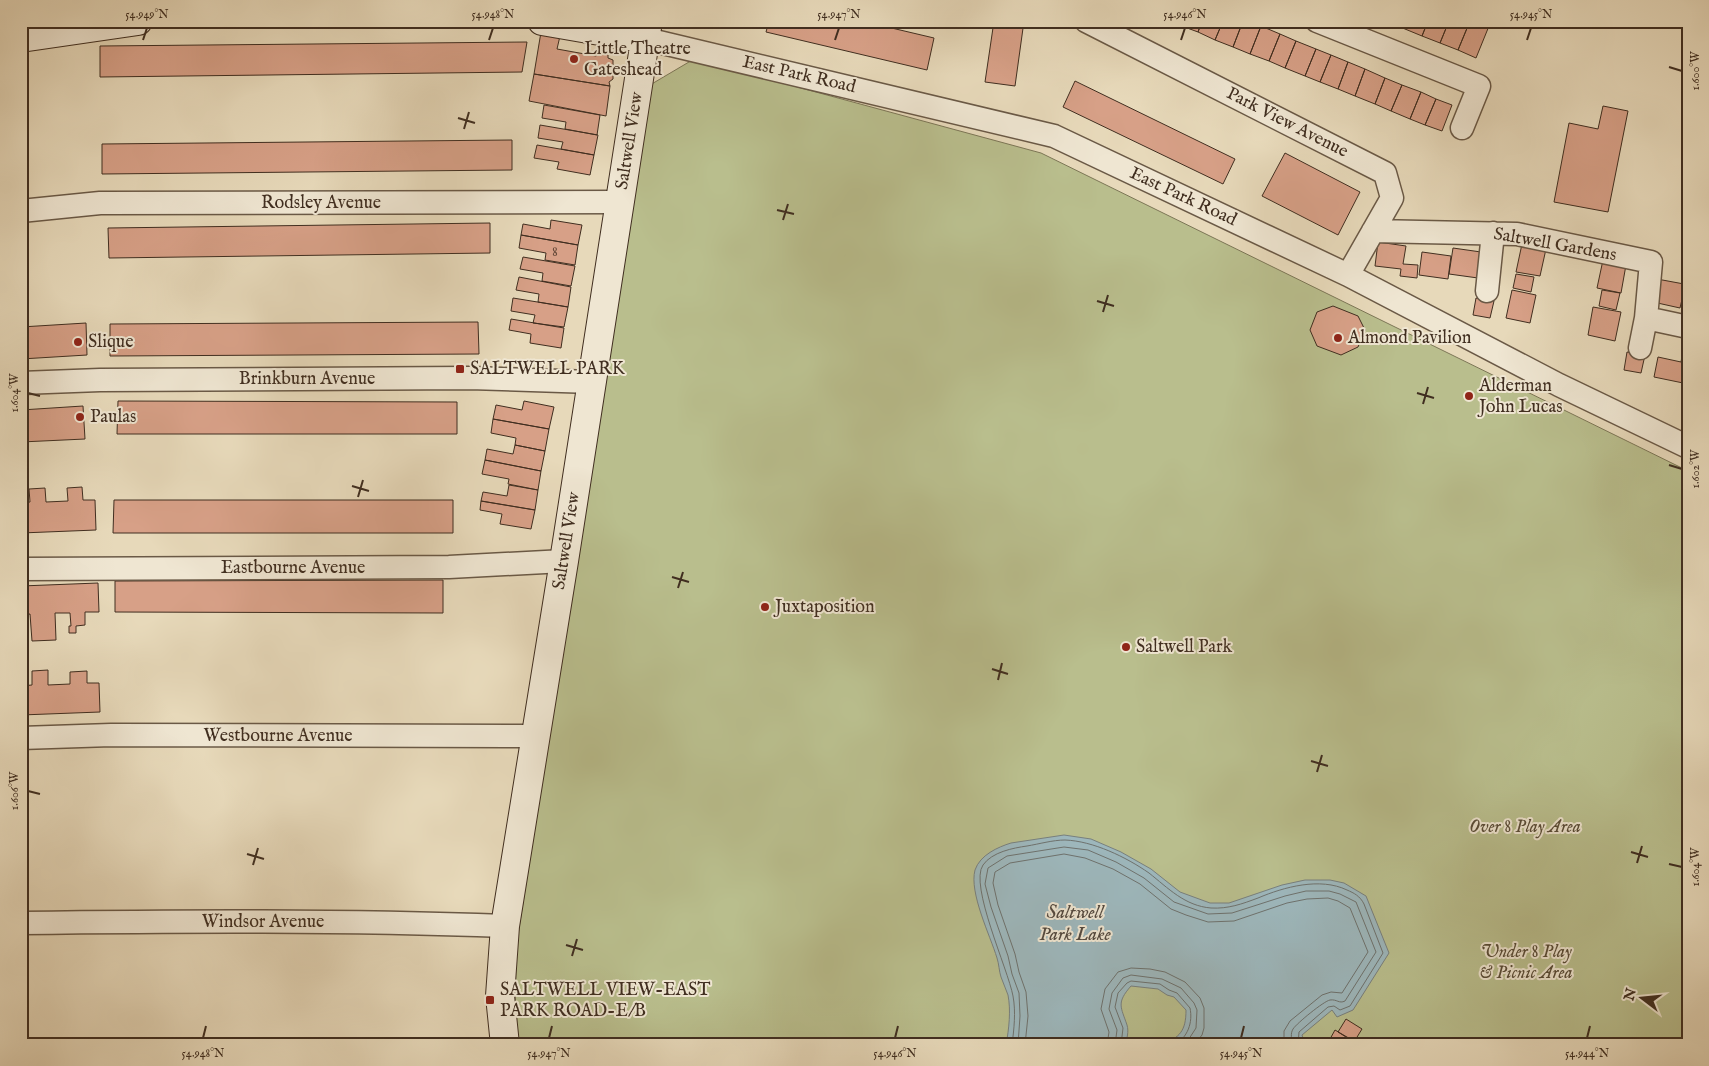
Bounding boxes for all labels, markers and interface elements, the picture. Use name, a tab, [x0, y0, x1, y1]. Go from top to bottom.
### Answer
text: 54.949°N	[125, 7, 169, 22]
text: 54.948°N	[472, 7, 515, 22]
text: 54.947°N	[817, 7, 861, 22]
text: 54.946°N	[1163, 7, 1207, 22]
text: 54.945°N	[1510, 7, 1553, 22]
place label: Little Theatre Gateshead	[584, 38, 691, 82]
street label: East Park Road	[740, 51, 858, 99]
text: 1.600°W	[1688, 51, 1703, 91]
marker: Little Theatre Gateshead	[568, 53, 580, 65]
street label: Park View Avenue	[1222, 82, 1352, 164]
street label: Saltwell View	[611, 89, 649, 191]
street label: East Park Road	[1126, 162, 1241, 232]
street label: Rodsley Avenue	[261, 192, 381, 215]
street label: Saltwell Gardens	[1492, 223, 1618, 267]
house number: 8	[552, 242, 558, 261]
place label: Almond Pavilion	[1347, 327, 1472, 350]
place label: Slique	[88, 331, 133, 354]
marker: Almond Pavilion	[1332, 332, 1344, 344]
marker: Slique	[72, 336, 84, 348]
place label: SALTWELL PARK	[470, 358, 626, 381]
marker: SALTWELL PARK	[454, 363, 466, 375]
street label: Brinkburn Avenue	[239, 368, 375, 391]
text: 1.604°W	[7, 373, 22, 413]
place label: Alderman John Lucas	[1477, 375, 1563, 419]
marker: Alderman John Lucas	[1463, 390, 1475, 402]
place label: Paulas	[90, 406, 136, 429]
marker: Paulas	[74, 411, 86, 423]
text: 1.602°W	[1688, 449, 1703, 488]
street label: Saltwell View	[548, 489, 586, 591]
street label: Eastbourne Avenue	[221, 557, 365, 580]
place label: Juxtaposition	[773, 596, 875, 619]
marker: Juxtaposition	[759, 601, 771, 613]
place label: Saltwell Park	[1136, 636, 1233, 659]
marker: Saltwell Park	[1120, 641, 1132, 653]
street label: Westbourne Avenue	[203, 725, 353, 748]
text: 1.606°W	[7, 771, 22, 810]
park label: Over 8 Play Area	[1469, 816, 1581, 839]
text: 1.604°W	[1688, 847, 1703, 887]
water label: Saltwell Park Lake	[1039, 901, 1112, 947]
street label: Windsor Avenue	[202, 911, 324, 934]
park label: Under 8 Play & Picnic Area	[1480, 941, 1572, 985]
north arrow	[1616, 974, 1666, 1024]
place label: SALTWELL VIEW-EAST PARK ROAD-E/B	[500, 979, 710, 1023]
text: N	[1620, 986, 1641, 1004]
marker: SALTWELL VIEW-EAST PARK ROAD-E/B	[484, 994, 496, 1006]
text: 54.948°N	[182, 1046, 225, 1061]
text: 54.947°N	[527, 1046, 571, 1061]
text: 54.946°N	[873, 1046, 917, 1061]
text: 54.945°N	[1220, 1046, 1263, 1061]
text: 54.944°N	[1565, 1046, 1610, 1061]

